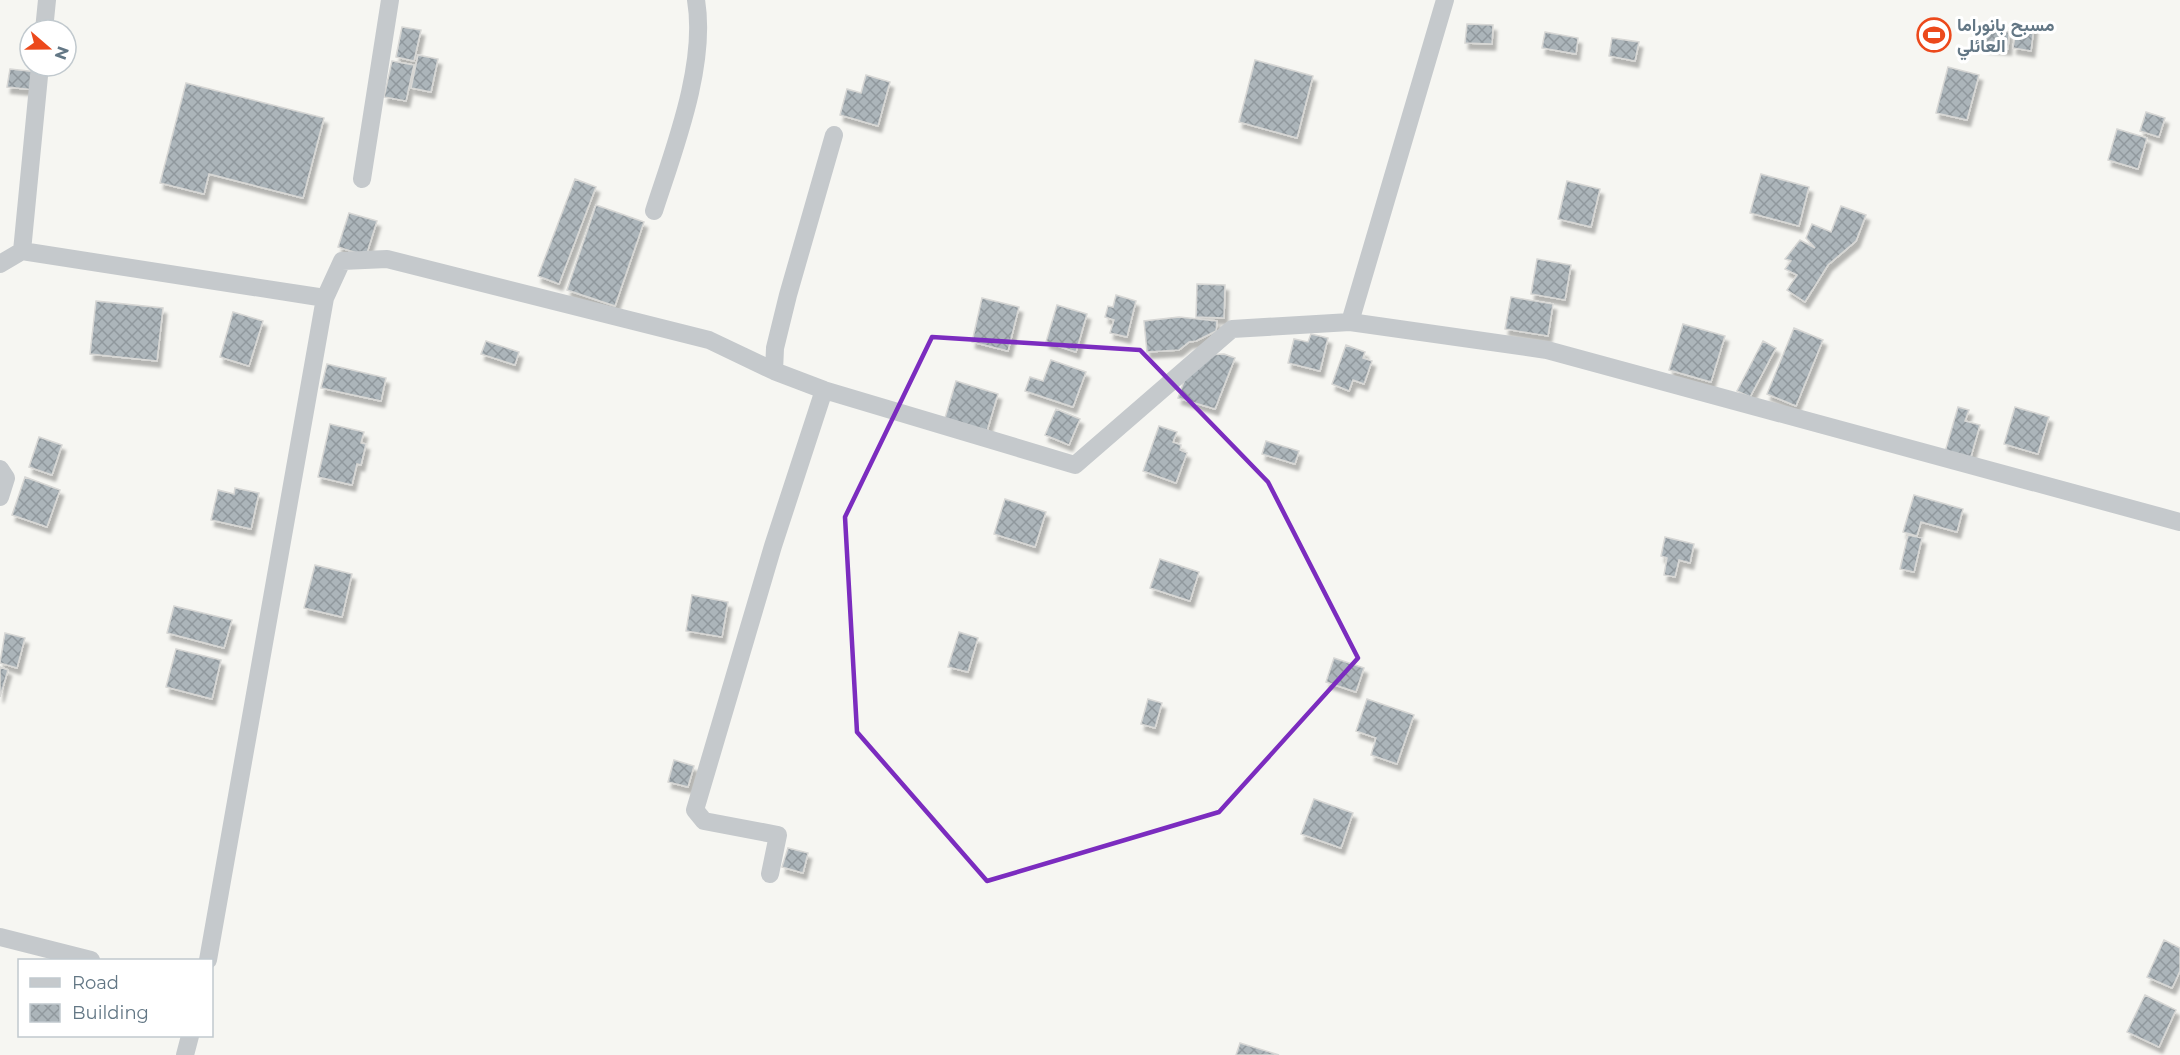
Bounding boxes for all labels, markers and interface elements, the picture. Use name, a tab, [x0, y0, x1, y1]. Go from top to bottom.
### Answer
place label: مسبح بانوراما العائلي	[1957, 14, 2055, 61]
sports icon: مسبح بانوراما العائلي	[1916, 17, 1952, 53]
north arrow	[18, 18, 78, 78]
text: N	[50, 44, 73, 62]
legend	[18, 959, 213, 1037]
text: Road	[72, 972, 119, 994]
text: Building	[72, 1002, 149, 1024]

